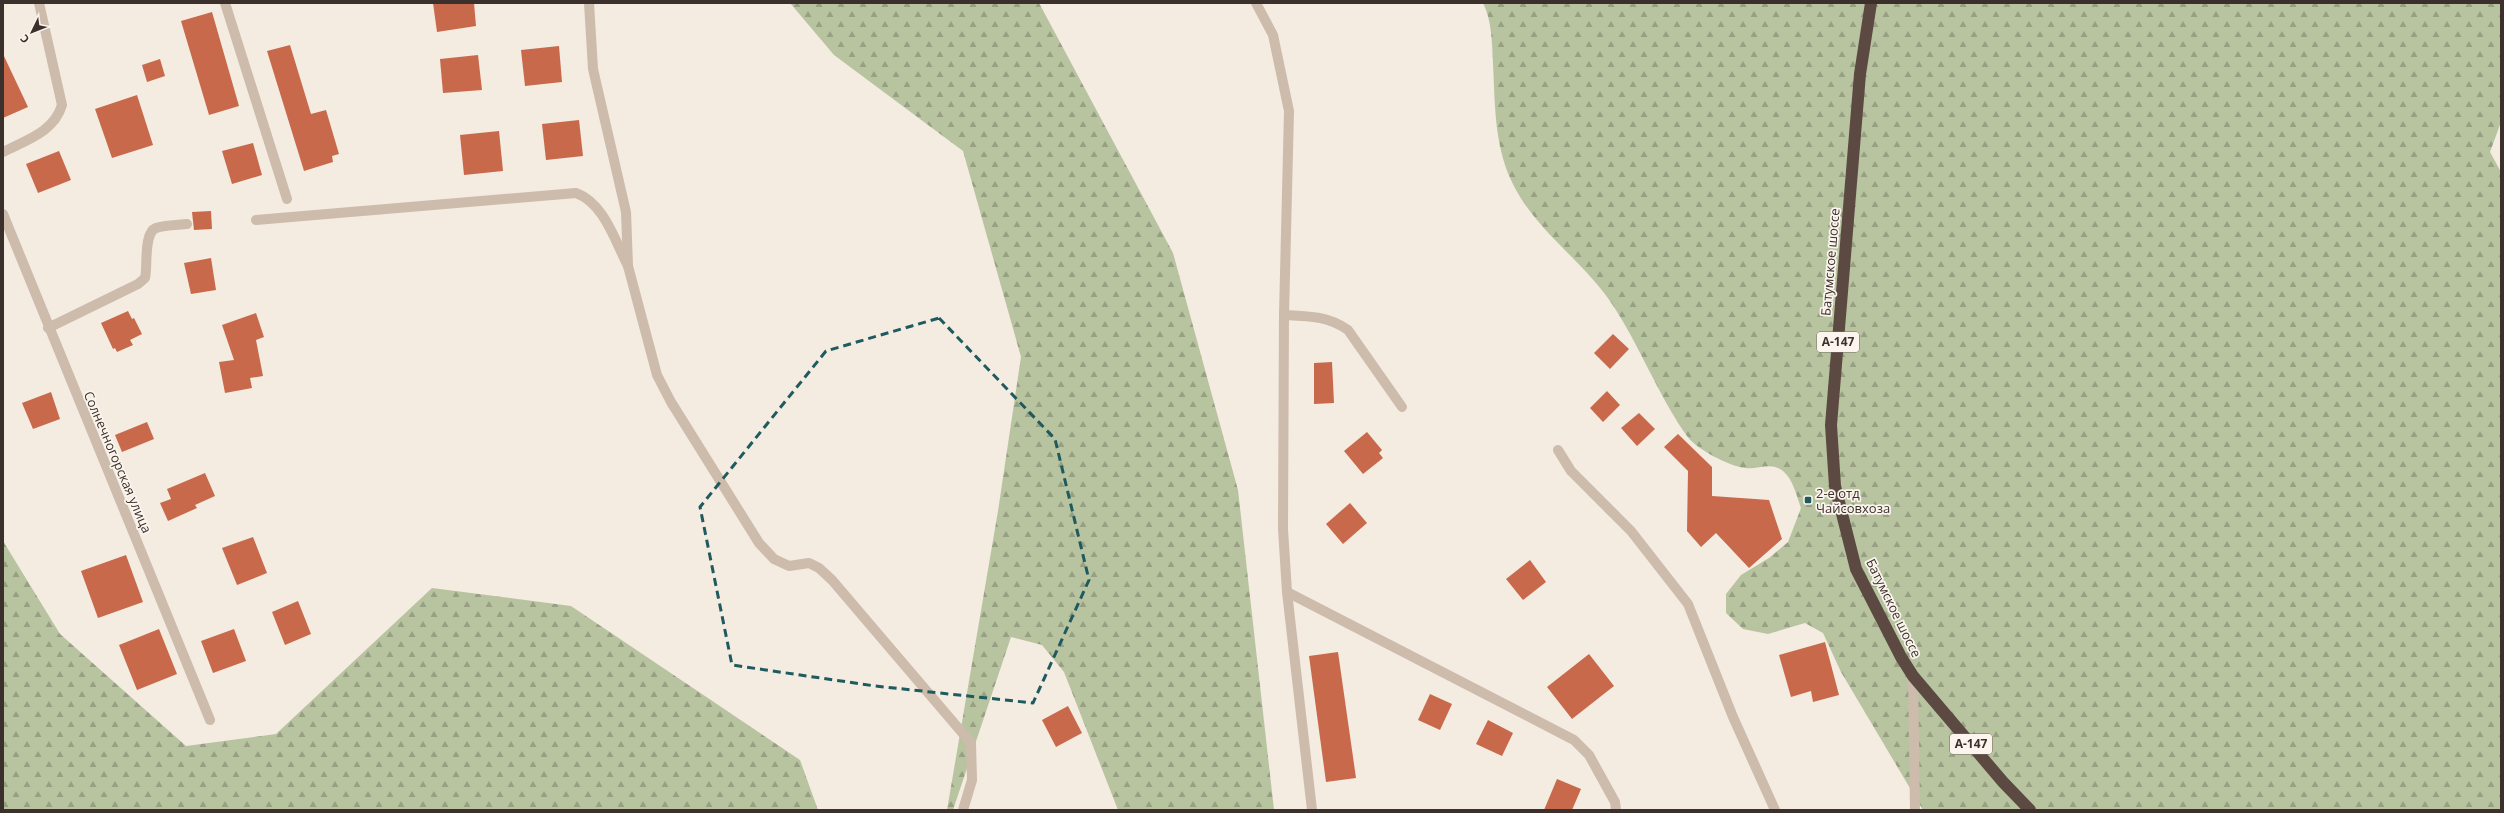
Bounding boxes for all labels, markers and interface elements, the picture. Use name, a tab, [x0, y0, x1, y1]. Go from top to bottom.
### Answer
north arrow	[12, 12, 52, 52]
text: С	[16, 31, 32, 47]
street label: Батумское шоссе	[1816, 207, 1844, 317]
road number: А-147	[1817, 332, 1859, 352]
street label: Солнечногорская улица	[80, 388, 156, 536]
place label: 2-е отд Чайсовхоза	[1816, 484, 1890, 517]
marker: 2-е отд Чайсовхоза	[1803, 495, 1813, 505]
street label: Батумское шоссе	[1862, 556, 1926, 660]
road number: А-147	[1950, 734, 1992, 754]

